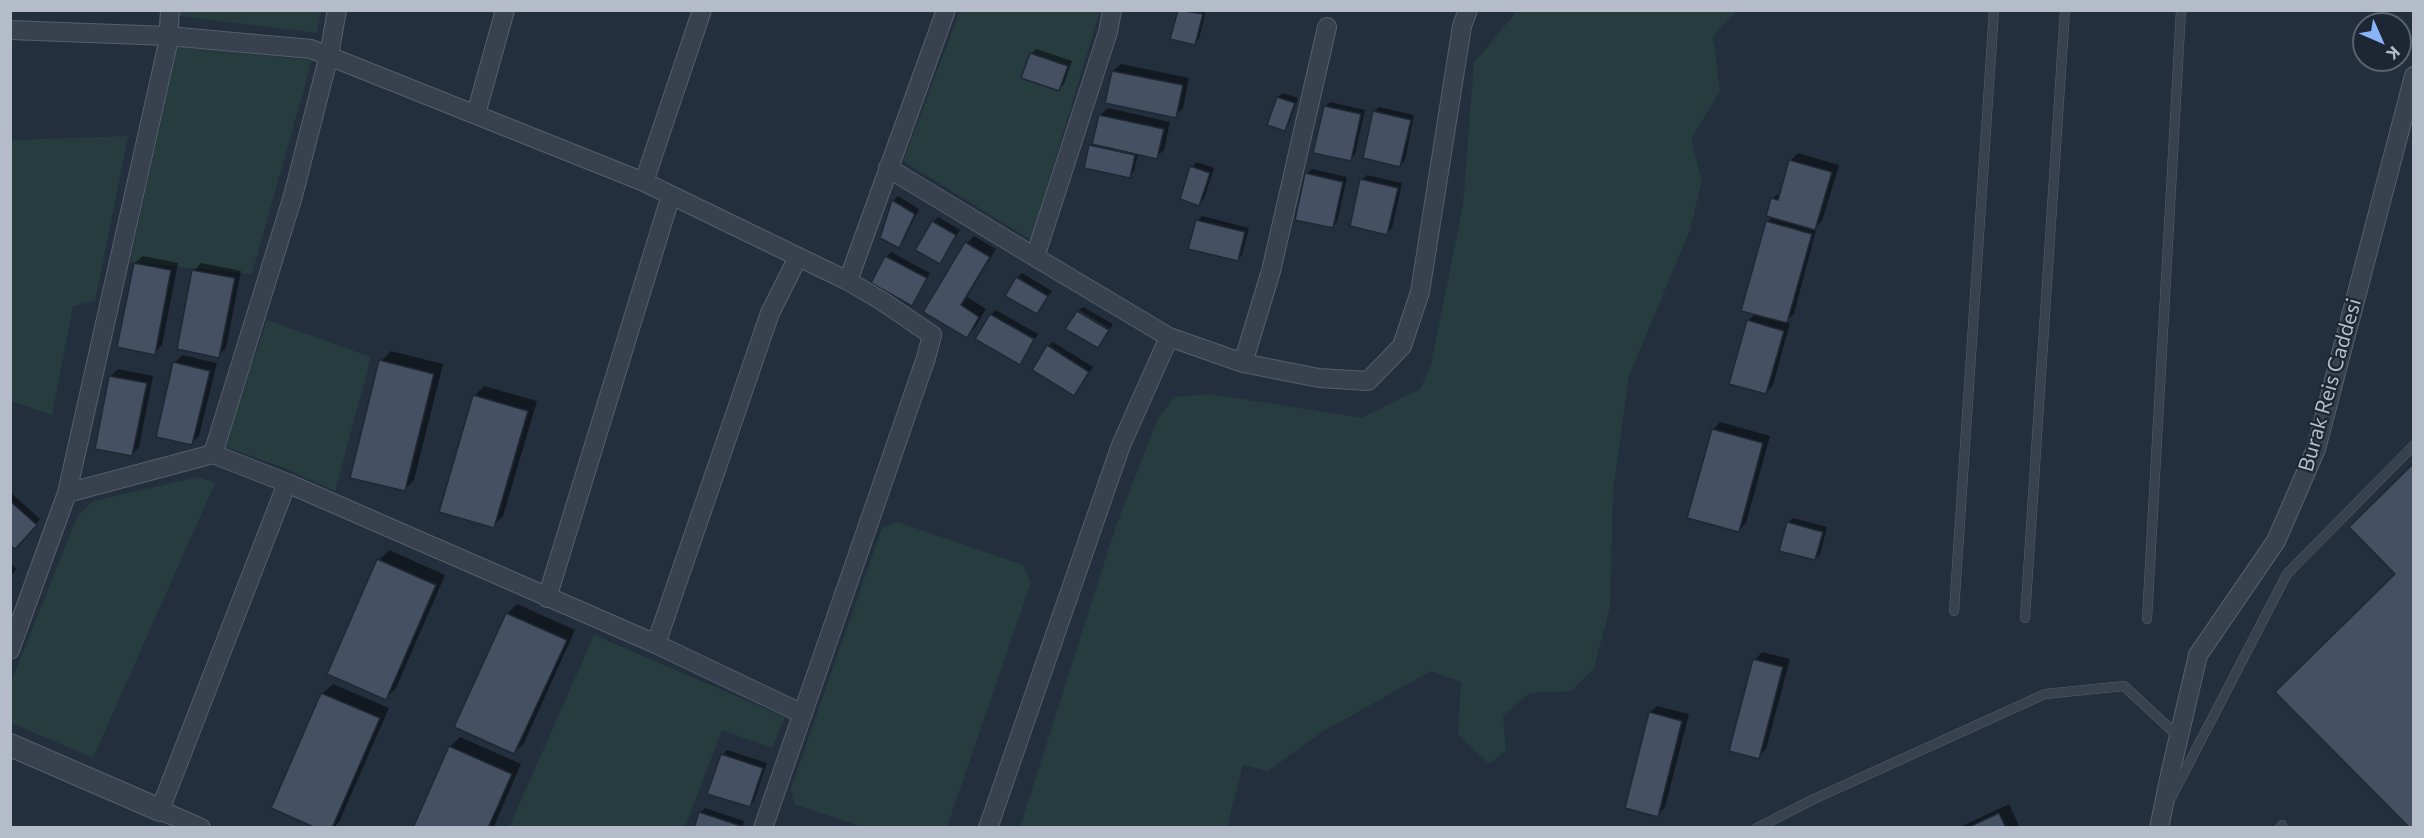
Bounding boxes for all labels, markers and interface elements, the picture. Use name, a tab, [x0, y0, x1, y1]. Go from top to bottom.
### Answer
north arrow	[2352, 12, 2412, 72]
text: K	[2383, 43, 2404, 64]
street label: Burak Reis Caddesi	[2293, 296, 2367, 474]

